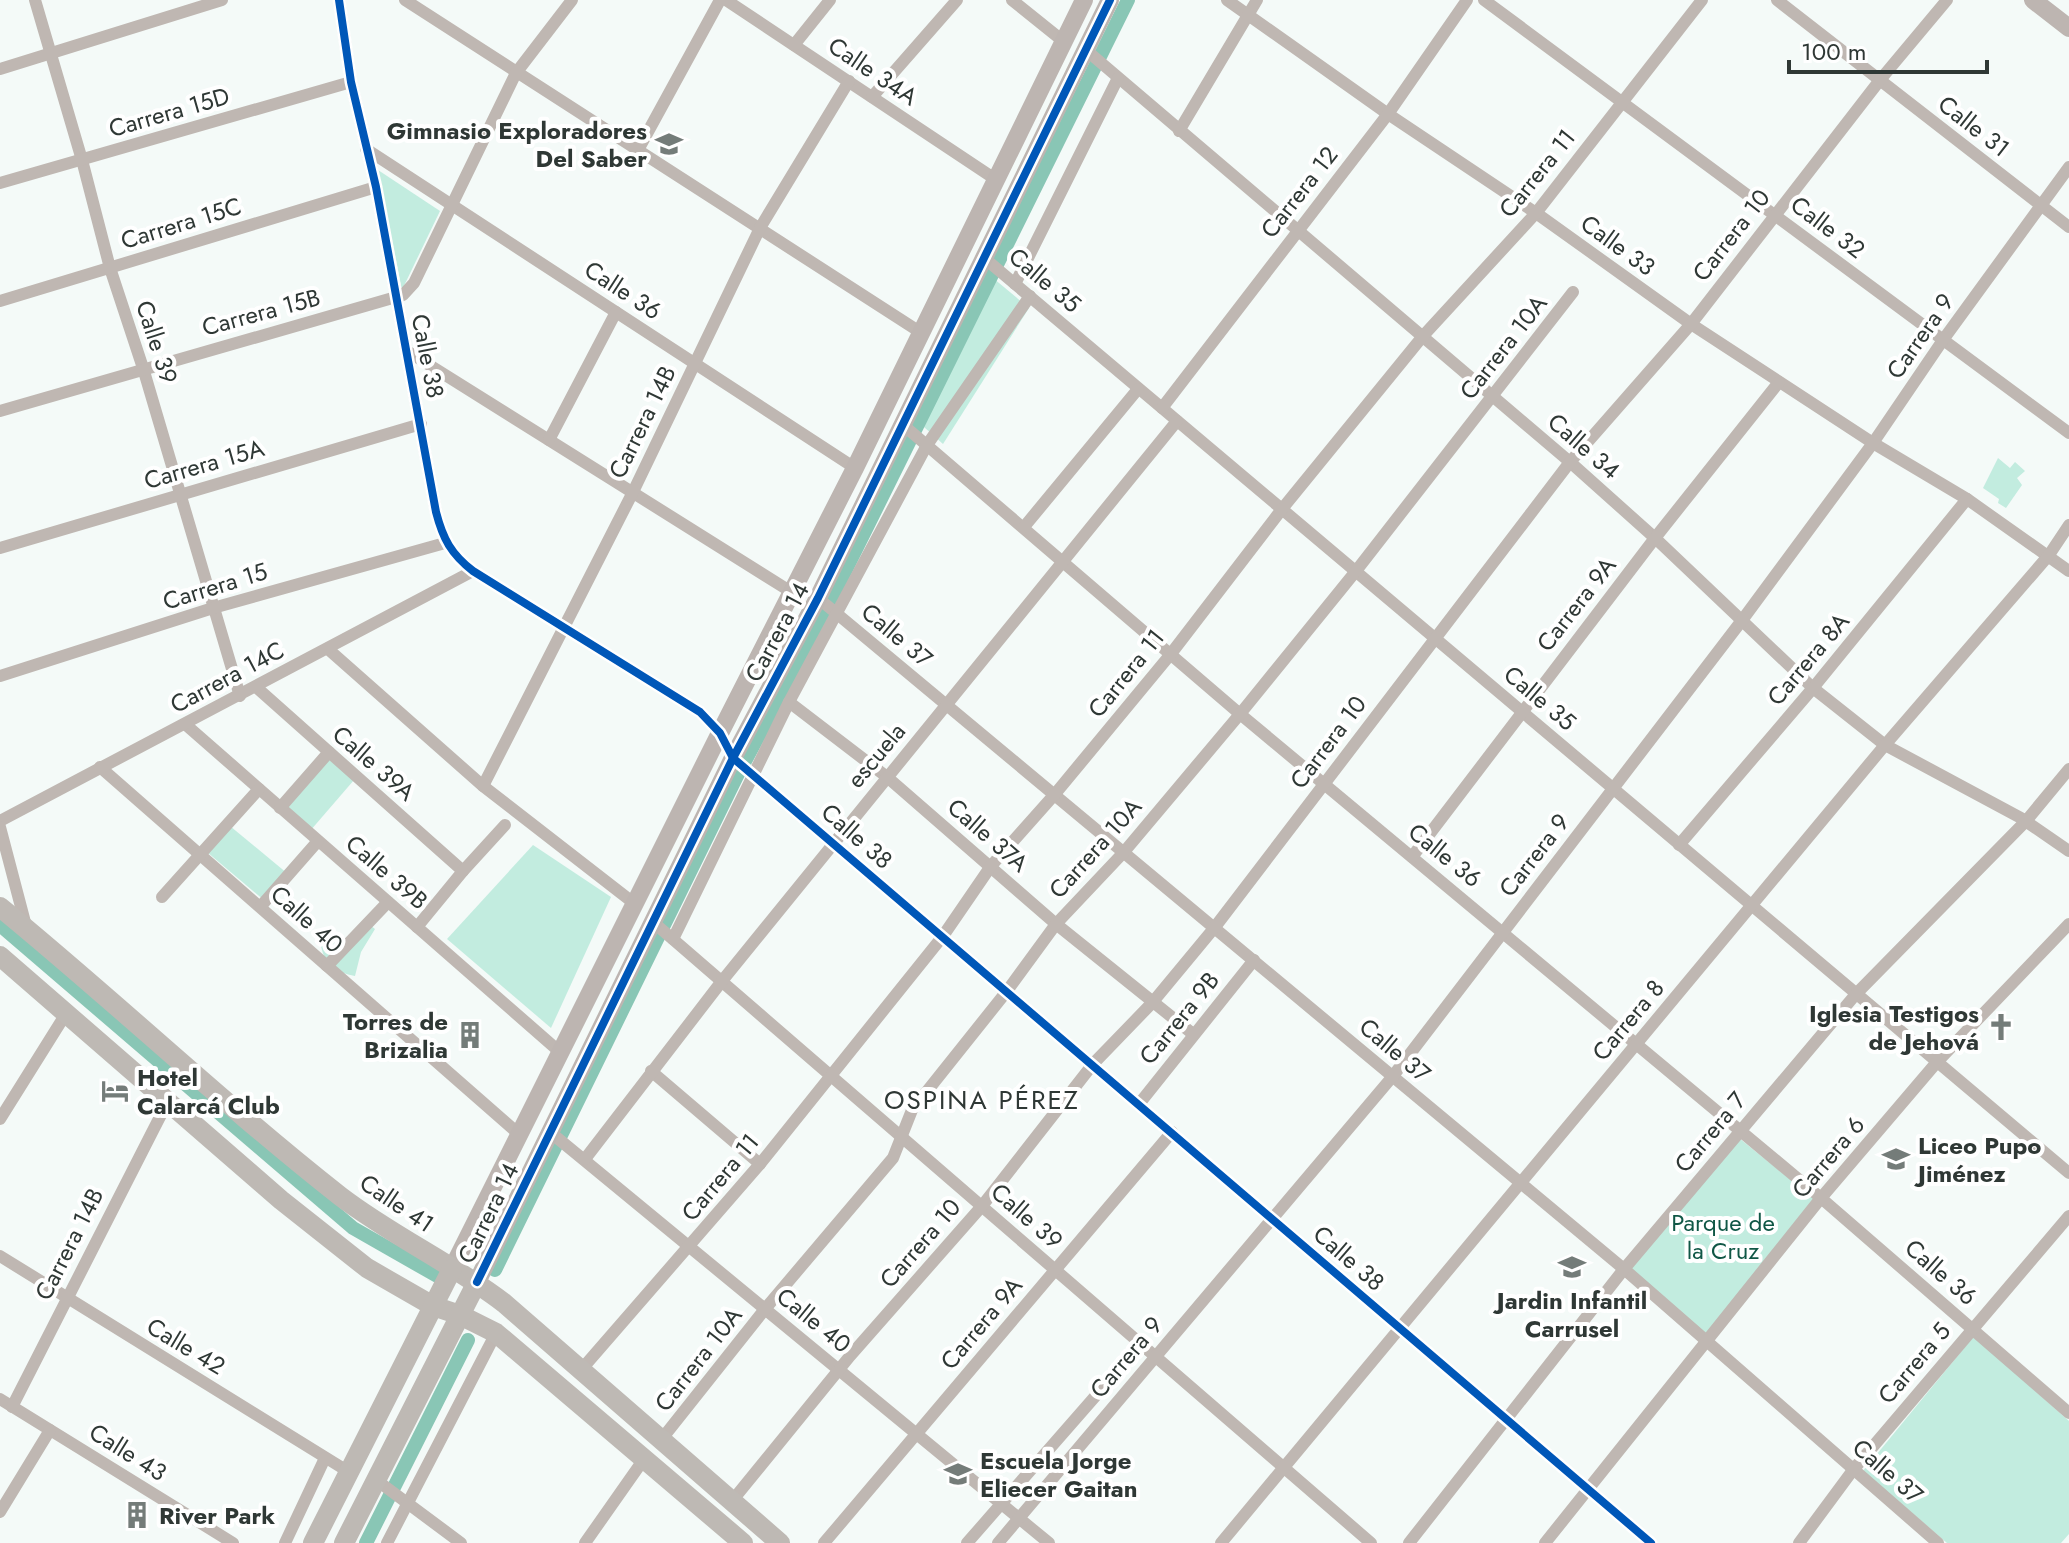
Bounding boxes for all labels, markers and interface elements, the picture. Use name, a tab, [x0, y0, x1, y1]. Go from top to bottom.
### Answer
scale bar	[1789, 24, 1987, 74]
street label: Calle 34A	[821, 28, 925, 114]
text: 100 m	[1801, 34, 1867, 69]
street label: Carrera 15D	[105, 78, 233, 146]
street label: Calle 31	[1931, 87, 2017, 165]
place label: Gimnasio Exploradores Del Saber	[387, 113, 647, 176]
street label: Carrera 11	[1490, 121, 1584, 225]
school or university icon: Gimnasio Exploradores Del Saber	[654, 129, 684, 159]
street label: Carrera 12	[1252, 139, 1346, 245]
street label: Carrera 10	[1684, 181, 1778, 289]
street label: Calle 32	[1783, 187, 1873, 267]
street label: Carrera 15C	[116, 188, 246, 258]
street label: Calle 33	[1573, 206, 1663, 284]
street label: Calle 35	[1001, 239, 1089, 321]
street label: Calle 36	[578, 252, 668, 328]
street label: Carrera 15B	[198, 279, 324, 345]
street label: Carrera 9	[1878, 286, 1962, 386]
street label: Carrera 10A	[1451, 287, 1555, 407]
street label: Calle 39	[127, 296, 187, 388]
street label: Calle 38	[403, 311, 453, 401]
street label: Carrera 14B	[600, 360, 684, 484]
street label: Calle 34	[1540, 405, 1628, 487]
street label: Carrera 15A	[140, 430, 268, 498]
street label: Carrera 9A	[1528, 549, 1624, 659]
street label: Carrera 15	[158, 554, 272, 618]
street label: Carrera 14	[736, 576, 818, 688]
street label: Calle 37	[854, 595, 941, 676]
street label: Carrera 8A	[1759, 605, 1858, 713]
street label: Carrera 11	[1079, 621, 1173, 725]
street label: Carrera 14C	[164, 632, 290, 722]
street label: Calle 35	[1496, 657, 1584, 739]
street label: Carrera 10	[1281, 688, 1375, 796]
street label: escuela	[838, 715, 914, 795]
street label: Calle 39A	[325, 717, 423, 809]
street label: Calle 37A	[940, 790, 1036, 880]
street label: Carrera 10A	[1040, 790, 1150, 906]
street label: Calle 38	[814, 795, 900, 877]
street label: Carrera 9	[1490, 806, 1578, 904]
street label: Calle 36	[1401, 814, 1489, 896]
street label: Calle 39B	[338, 826, 436, 918]
street label: Calle 40	[263, 877, 351, 961]
street label: Carrera 9B	[1131, 964, 1227, 1072]
street label: Carrera 8	[1584, 972, 1672, 1068]
place label: Iglesia Testigos de Jehová	[1809, 996, 1979, 1059]
place label: Torres de Brizalia	[343, 1004, 448, 1067]
street label: Calle 37	[1352, 1010, 1439, 1091]
church icon: Iglesia Testigos de Jehová	[1986, 1012, 2016, 1042]
building icon: Torres de Brizalia	[455, 1020, 485, 1050]
place label: Hotel Calarcá Club	[137, 1060, 280, 1123]
hotel icon: Hotel Calarcá Club	[100, 1076, 130, 1106]
district label: OSPINA PÉREZ	[884, 1081, 1080, 1119]
street label: Carrera 7	[1666, 1084, 1755, 1180]
street label: Carrera 6	[1783, 1109, 1873, 1205]
street label: Carrera 11	[673, 1126, 767, 1228]
place label: Liceo Pupo Jiménez	[1914, 1128, 2042, 1191]
school or university icon: Liceo Pupo Jiménez	[1881, 1144, 1911, 1174]
street label: Carrera 14	[449, 1157, 527, 1269]
street label: Calle 41	[353, 1165, 441, 1241]
street label: Calle 39	[983, 1175, 1071, 1257]
street label: Carrera 14B	[26, 1182, 112, 1306]
street label: Carrera 10	[871, 1191, 969, 1295]
park label: Parque de la Cruz	[1671, 1205, 1775, 1268]
street label: Calle 38	[1306, 1217, 1392, 1299]
street label: Calle 36	[1897, 1231, 1985, 1313]
school or university icon: Jardin Infantil Carrusel	[1557, 1252, 1587, 1282]
street label: Carrera 9A	[932, 1269, 1030, 1377]
street label: Calle 40	[769, 1279, 859, 1361]
place label: Jardin Infantil Carrusel	[1493, 1283, 1647, 1346]
street label: Carrera 10A	[646, 1299, 750, 1419]
street label: Calle 42	[140, 1309, 232, 1383]
street label: Carrera 9	[1081, 1309, 1171, 1405]
street label: Carrera 5	[1869, 1315, 1959, 1411]
street label: Calle 43	[82, 1414, 174, 1490]
street label: Calle 37	[1845, 1430, 1931, 1512]
place label: Escuela Jorge Eliecer Gaitan	[980, 1443, 1137, 1506]
school or university icon: Escuela Jorge Eliecer Gaitan	[943, 1459, 973, 1489]
place label: River Park	[159, 1498, 275, 1533]
building icon: River Park	[122, 1500, 152, 1530]

